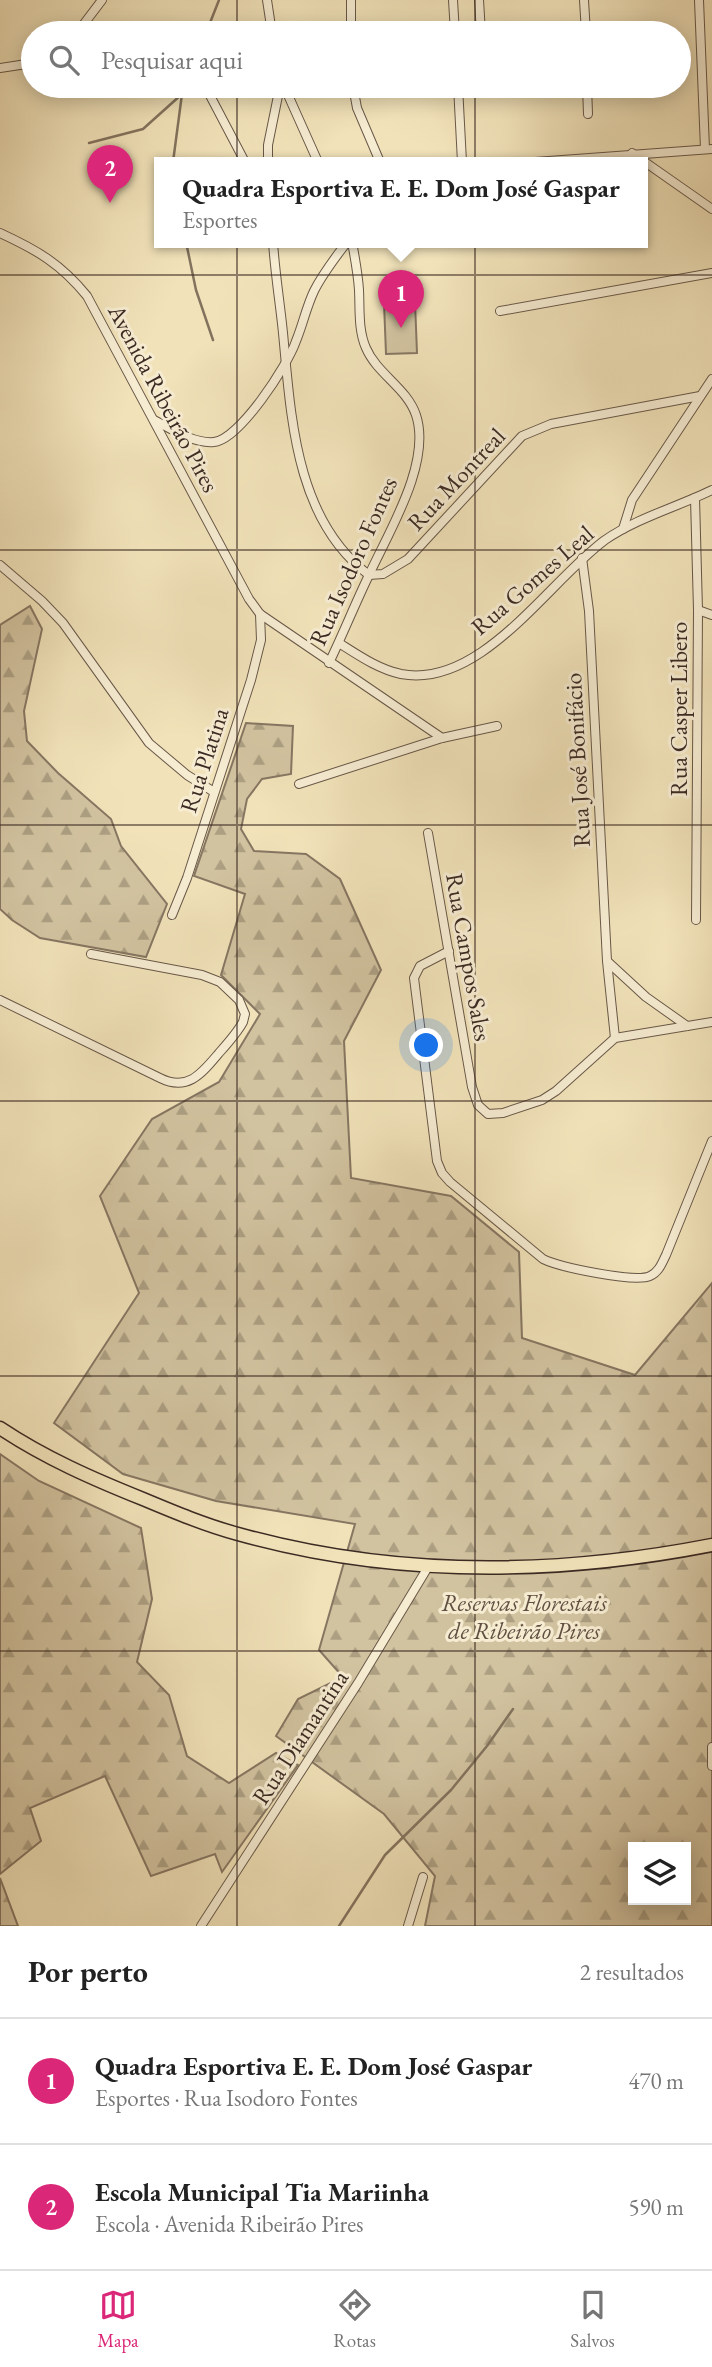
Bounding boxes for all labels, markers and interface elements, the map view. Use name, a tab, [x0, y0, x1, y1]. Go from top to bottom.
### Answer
search box	[21, 21, 691, 98]
icon: search	[45, 41, 83, 79]
text: Pesquisar aqui	[101, 43, 243, 77]
pin: 2	[87, 145, 133, 203]
popup	[154, 157, 648, 248]
text: Quadra Esportiva E. E. Dom José Gaspar	[182, 171, 620, 205]
text: Esportes	[182, 205, 257, 235]
pin: 1	[378, 270, 424, 328]
street label: Avenida Ribeirão Pires	[101, 298, 227, 497]
street label: Rua Montreal	[400, 421, 512, 537]
street label: Rua Isodoro Fontes	[302, 472, 404, 650]
street label: Rua Gomes Leal	[464, 518, 600, 642]
street label: Rua Casper Libero	[663, 622, 694, 796]
street label: Rua José Bonifácio	[557, 672, 597, 848]
street label: Rua Platina	[173, 703, 236, 816]
street label: Rua Campos Sales	[439, 871, 499, 1043]
your location	[409, 1028, 443, 1062]
park label: Reservas Florestais de Ribeirão Pires	[441, 1587, 607, 1646]
street label: Rua Diamantina	[245, 1664, 355, 1810]
map controls	[628, 1842, 691, 1905]
button: layers	[628, 1842, 691, 1905]
text: Por perto	[28, 1952, 148, 1991]
text: 2 resultados	[580, 1957, 684, 1987]
text: Quadra Esportiva E. E. Dom José Gaspar	[95, 2049, 532, 2083]
text: 1	[45, 2066, 57, 2096]
text: 470 m	[628, 2066, 684, 2096]
text: Esportes · Rua Isodoro Fontes	[95, 2083, 358, 2113]
text: Escola Municipal Tia Mariinha	[95, 2175, 429, 2209]
text: 2	[45, 2192, 57, 2222]
text: 590 m	[628, 2192, 684, 2222]
text: Escola · Avenida Ribeirão Pires	[95, 2209, 364, 2239]
tab: Mapa	[97, 2286, 139, 2353]
tab: Rotas	[333, 2286, 376, 2353]
tab: Salvos	[570, 2286, 615, 2353]

